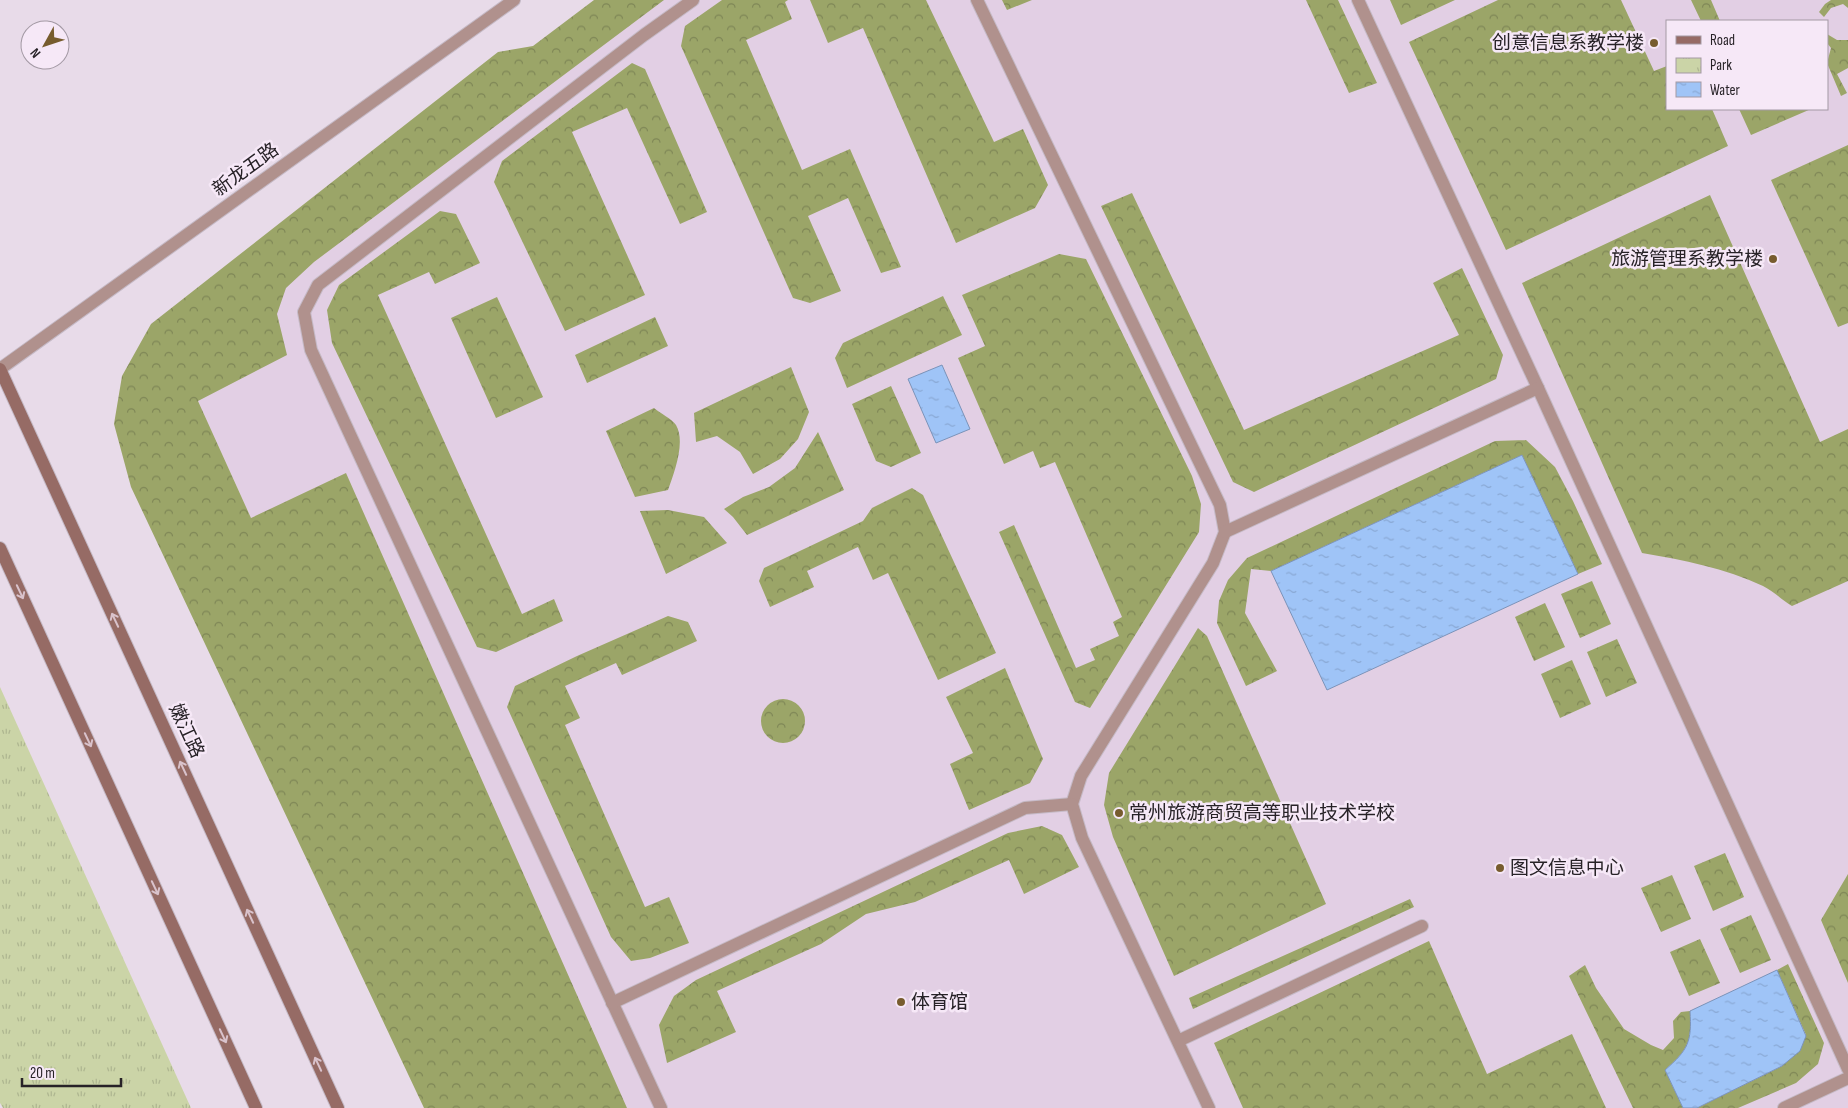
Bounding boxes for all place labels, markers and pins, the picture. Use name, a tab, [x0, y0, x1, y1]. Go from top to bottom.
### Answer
place label: 创意信息系教学楼	[1492, 32, 1644, 55]
marker: 创意信息系教学楼	[1648, 37, 1660, 49]
place label: 旅游管理系教学楼	[1611, 248, 1763, 271]
marker: 旅游管理系教学楼	[1767, 253, 1779, 265]
place label: 常州旅游商贸高等职业技术学校	[1129, 802, 1395, 825]
marker: 常州旅游商贸高等职业技术学校	[1113, 807, 1125, 819]
place label: 图文信息中心	[1510, 857, 1624, 880]
marker: 图文信息中心	[1494, 862, 1506, 874]
place label: 体育馆	[911, 991, 968, 1014]
marker: 体育馆	[895, 996, 907, 1008]

